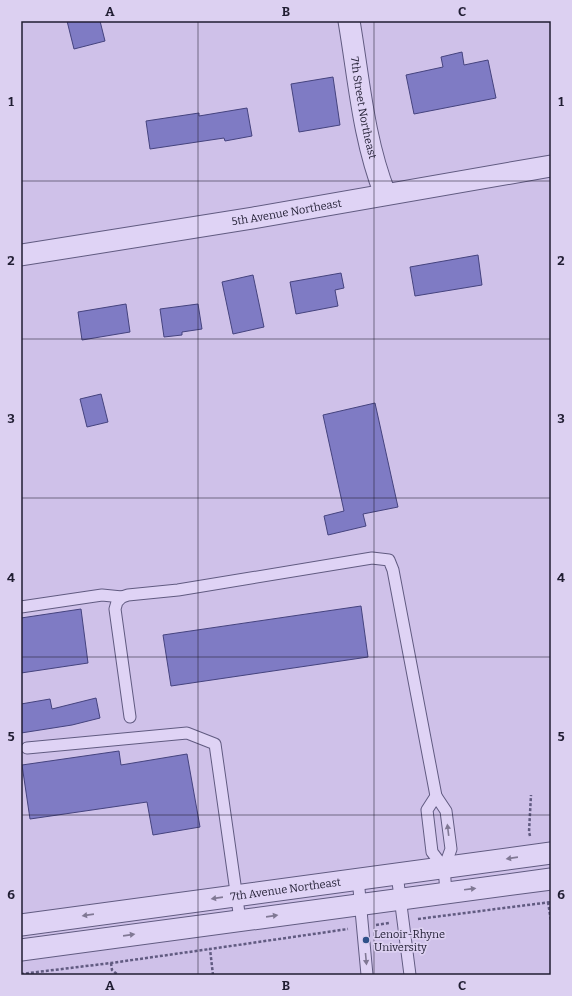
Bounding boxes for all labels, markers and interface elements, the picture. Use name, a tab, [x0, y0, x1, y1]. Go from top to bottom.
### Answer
text: A	[105, 4, 115, 19]
text: B	[282, 4, 290, 19]
text: C	[458, 4, 466, 19]
street label: 7th Street Northeast	[348, 56, 379, 160]
text: 1	[8, 94, 14, 109]
text: 1	[558, 94, 564, 109]
street label: 5th Avenue Northeast	[231, 197, 343, 228]
text: 2	[7, 253, 15, 268]
text: 2	[557, 253, 565, 268]
text: 3	[7, 411, 15, 426]
text: 3	[557, 411, 565, 426]
text: 4	[7, 570, 15, 585]
text: 4	[557, 570, 565, 585]
text: 5	[7, 729, 15, 744]
text: 5	[557, 729, 565, 744]
one-way arrow	[445, 824, 452, 836]
one-way arrow	[506, 855, 518, 861]
street label: 7th Avenue Northeast	[230, 876, 342, 903]
one-way arrow	[464, 886, 476, 892]
text: 6	[7, 887, 15, 902]
text: 6	[557, 887, 565, 902]
one-way arrow	[211, 895, 223, 901]
one-way arrow	[82, 912, 94, 918]
one-way arrow	[266, 913, 278, 919]
place label: Lenoir-Rhyne University	[374, 928, 445, 954]
one-way arrow	[123, 932, 135, 938]
marker: Lenoir-Rhyne University	[361, 935, 371, 945]
one-way arrow	[362, 953, 369, 965]
text: A	[105, 978, 115, 993]
text: B	[282, 978, 290, 993]
text: C	[458, 978, 466, 993]

